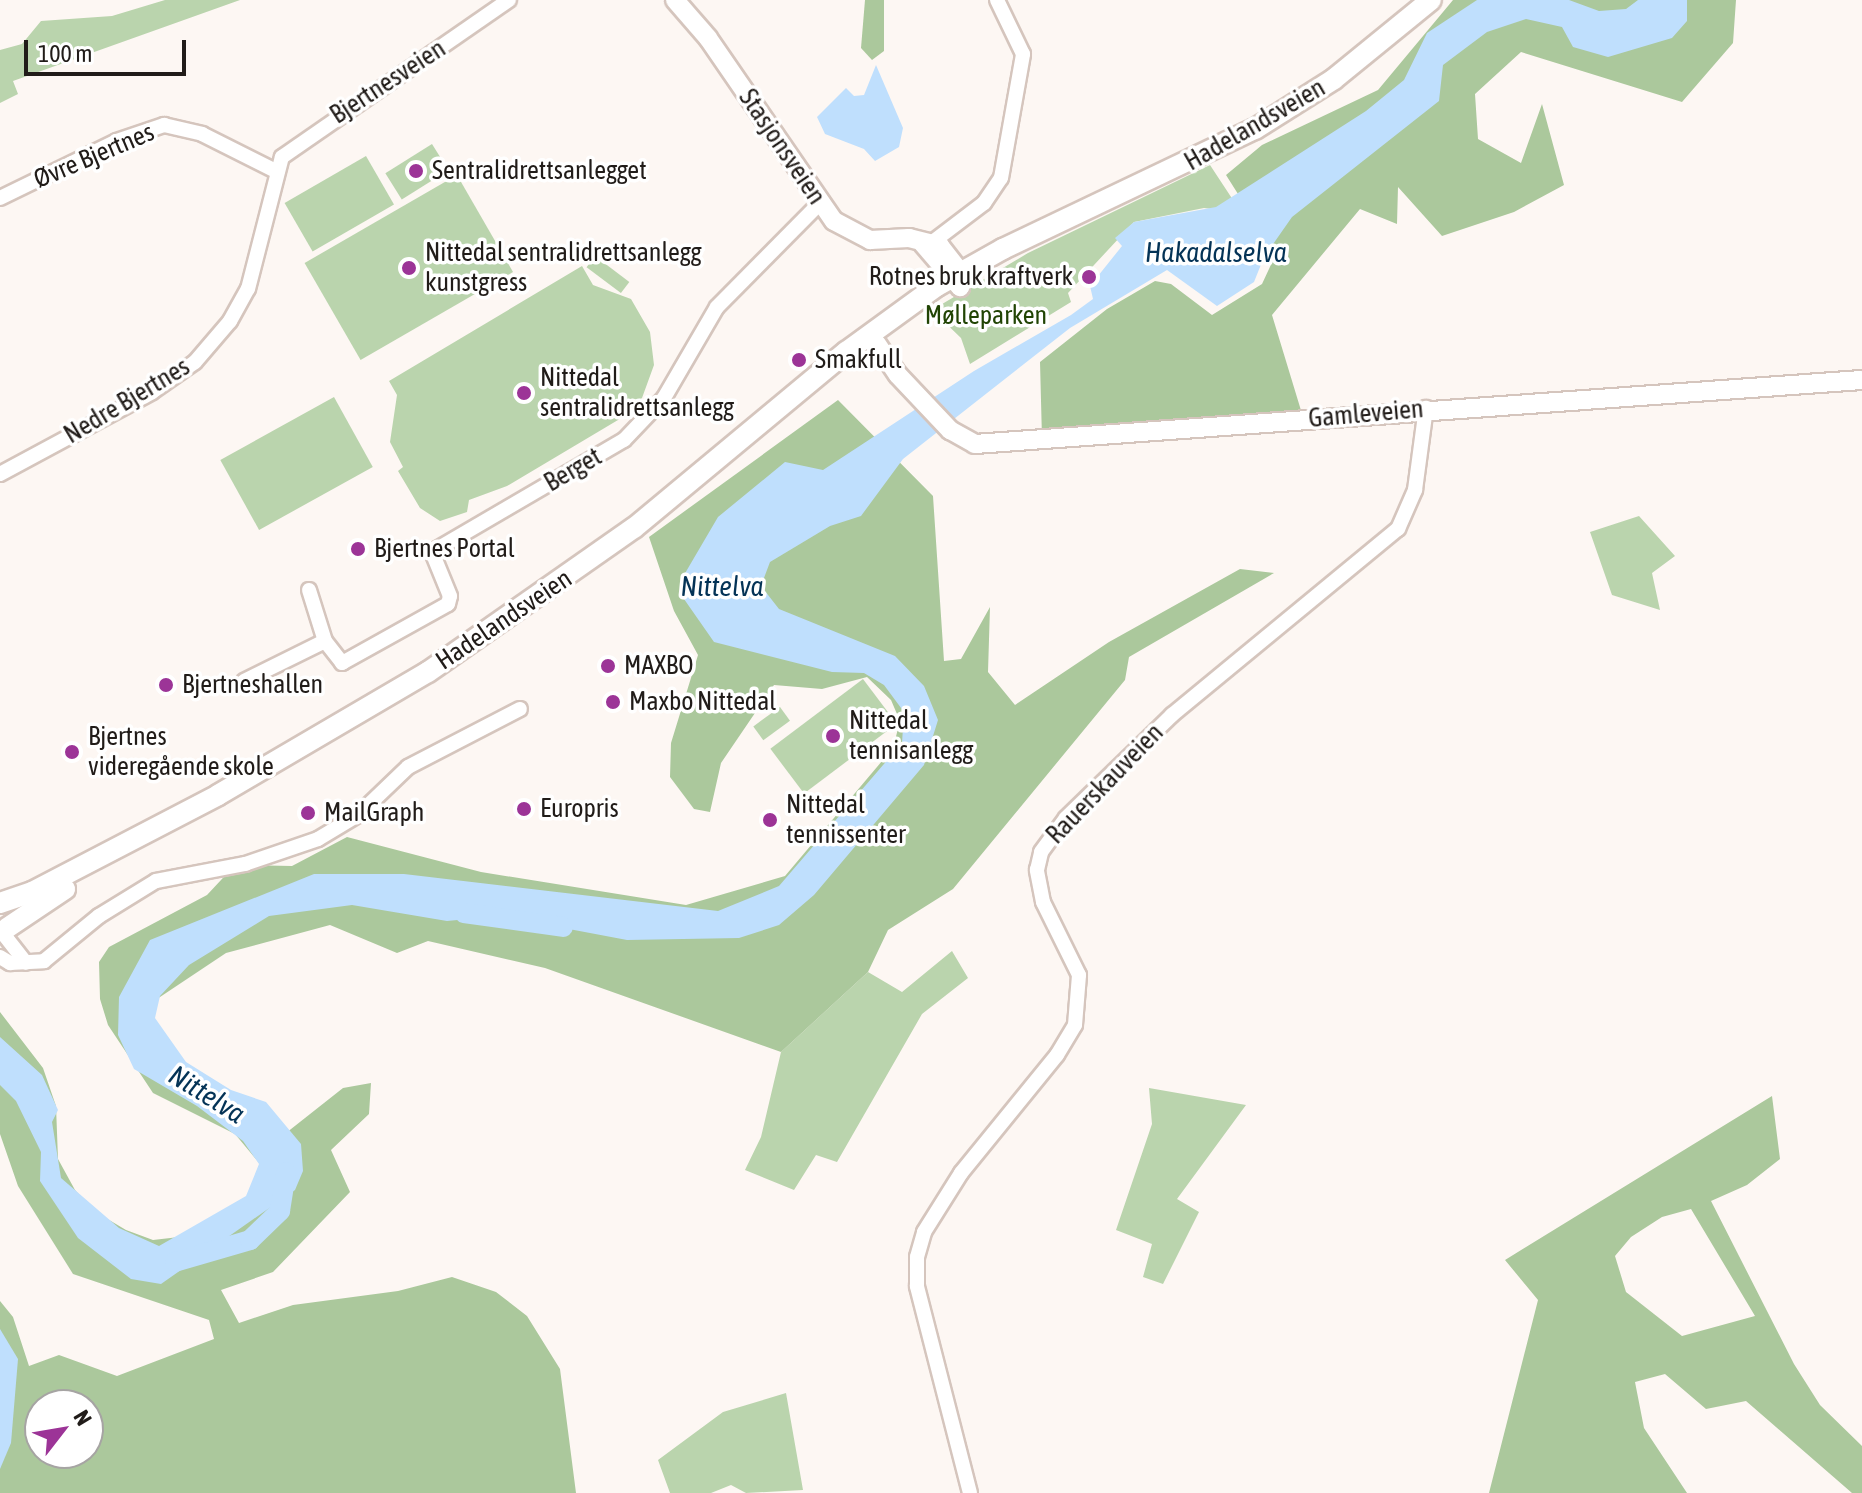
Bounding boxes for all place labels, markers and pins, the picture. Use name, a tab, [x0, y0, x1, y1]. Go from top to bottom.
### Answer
place label: Sentralidrettsanlegget	[432, 155, 647, 187]
marker: Sentralidrettsanlegget	[407, 162, 425, 180]
place label: Nittedal sentralidrettsanlegg kunstgress	[425, 237, 702, 298]
marker: Nittedal sentralidrettsanlegg kunstgress	[400, 259, 418, 277]
place label: Rotnes bruk kraftverk	[869, 261, 1073, 293]
marker: Rotnes bruk kraftverk	[1080, 268, 1098, 286]
place label: Smakfull	[815, 344, 902, 376]
marker: Smakfull	[790, 351, 808, 369]
place label: Nittedal sentralidrettsanlegg	[540, 362, 734, 424]
marker: Nittedal sentralidrettsanlegg	[515, 384, 533, 402]
place label: Bjertnes Portal	[374, 533, 515, 565]
marker: Bjertnes Portal	[349, 540, 367, 558]
place label: MAXBO	[624, 650, 693, 682]
marker: MAXBO	[599, 657, 617, 675]
place label: Bjertneshallen	[182, 669, 323, 701]
marker: Bjertneshallen	[157, 676, 175, 694]
place label: Maxbo Nittedal	[629, 686, 776, 718]
marker: Maxbo Nittedal	[604, 693, 622, 711]
place label: Nittedal tennisanlegg	[849, 705, 973, 766]
place label: Bjertnes videregående skole	[88, 721, 274, 782]
marker: Nittedal tennisanlegg	[824, 727, 842, 745]
marker: Bjertnes videregående skole	[63, 743, 81, 761]
place label: Nittedal tennissenter	[786, 789, 906, 850]
place label: Europris	[540, 793, 619, 825]
place label: MailGraph	[324, 797, 424, 829]
marker: Europris	[515, 800, 533, 818]
marker: MailGraph	[299, 804, 317, 822]
marker: Nittedal tennissenter	[761, 811, 779, 829]

